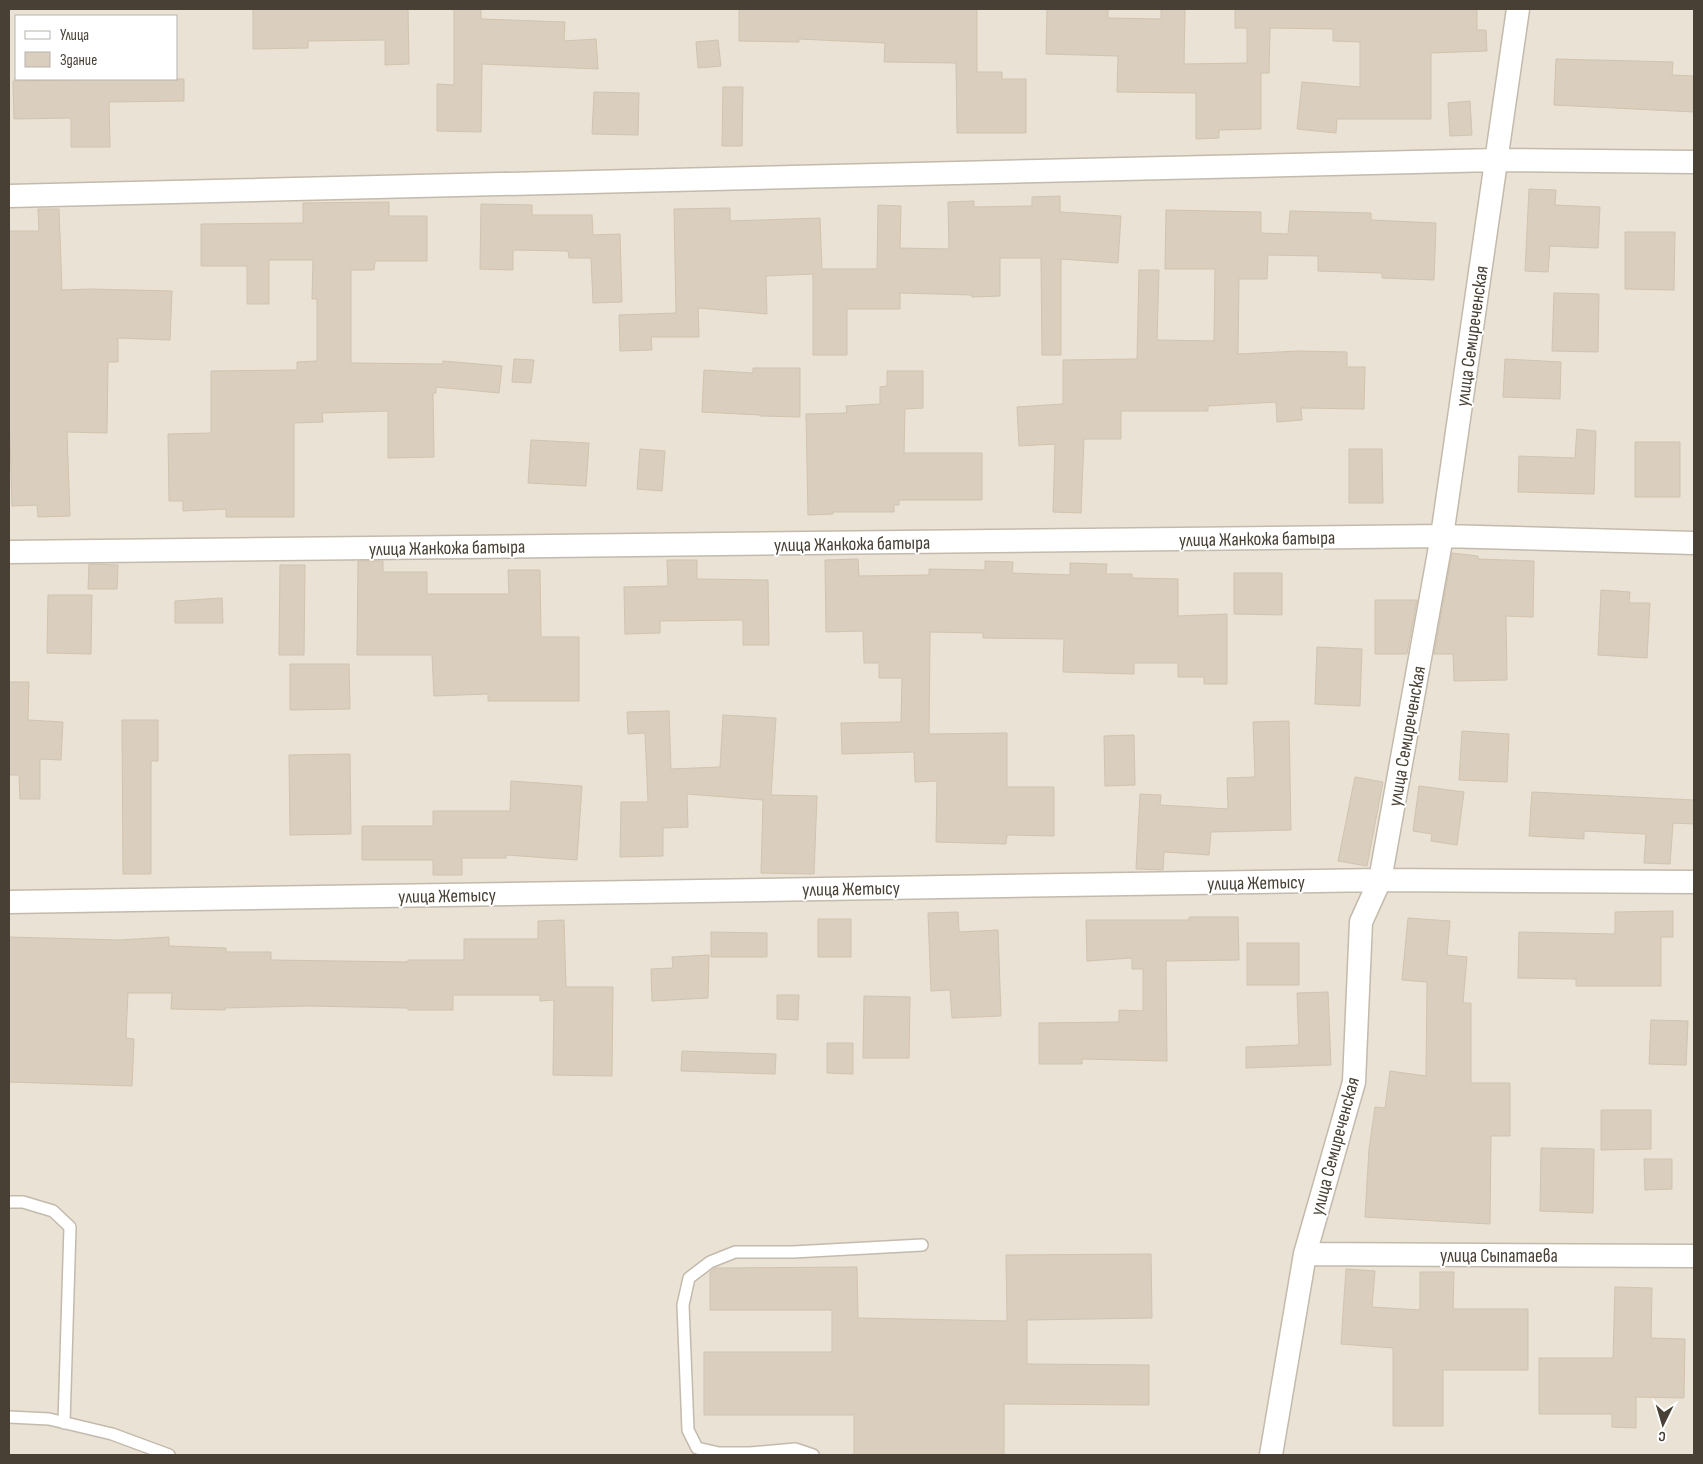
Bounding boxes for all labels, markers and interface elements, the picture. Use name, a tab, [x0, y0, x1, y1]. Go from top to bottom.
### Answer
legend	[15, 15, 178, 80]
text: Улица	[60, 26, 89, 45]
text: Здание	[60, 51, 97, 70]
street label: улица Семиреченская	[1451, 264, 1494, 408]
street label: улица Жанкожа батыра	[1179, 527, 1335, 552]
street label: улица Жанкожа батыра	[774, 532, 930, 557]
street label: улица Жанкожа батыра	[369, 536, 525, 561]
street label: улица Семиреченская	[1384, 664, 1431, 808]
street label: улица Жетысу	[1207, 871, 1306, 896]
street label: улица Жетысу	[802, 877, 901, 902]
street label: улица Жетысу	[398, 884, 497, 909]
street label: улица Семиреченская	[1306, 1075, 1365, 1218]
street label: улица Сыпатаева	[1440, 1245, 1558, 1268]
north arrow	[1638, 1399, 1688, 1449]
text: С	[1658, 1428, 1666, 1445]

